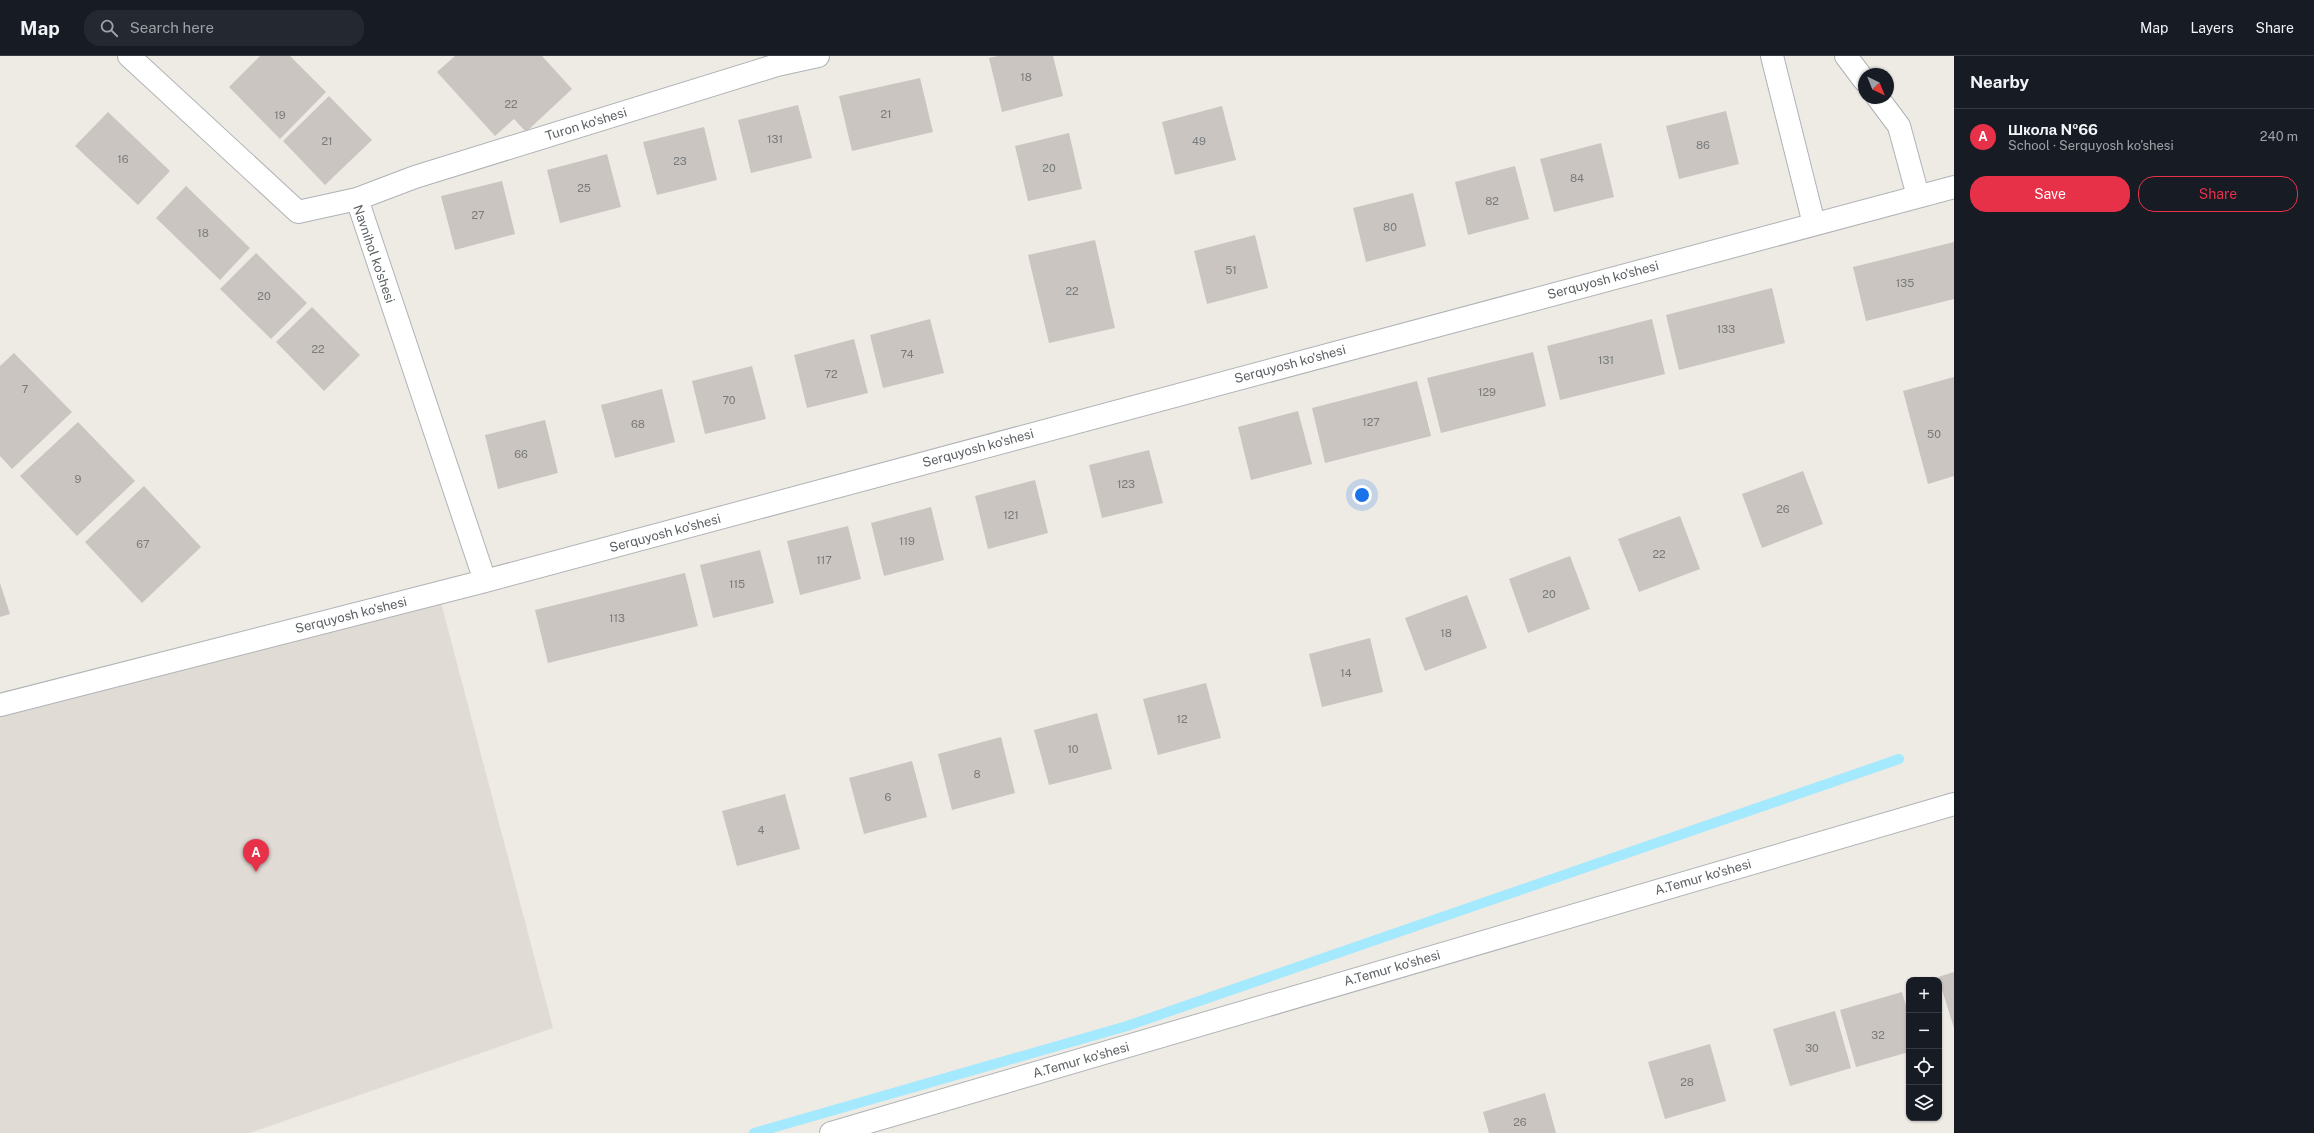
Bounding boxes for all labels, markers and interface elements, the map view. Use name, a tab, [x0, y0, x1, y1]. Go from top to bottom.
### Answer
search box	[84, 10, 364, 46]
text: Map	[20, 17, 60, 39]
icon: search	[98, 17, 120, 39]
text: Search here	[130, 19, 214, 36]
text: Map	[2140, 20, 2168, 36]
text: Layers	[2190, 20, 2234, 36]
text: Share	[2256, 20, 2294, 36]
north arrow	[1858, 68, 1894, 104]
house number: 18	[1020, 71, 1032, 83]
text: Nearby	[1970, 72, 2029, 92]
house number: 22	[504, 98, 518, 110]
street label: Turon ko'shesi	[543, 104, 629, 144]
house number: 21	[880, 108, 892, 120]
house number: 19	[274, 109, 286, 121]
text: Школа №66	[2008, 121, 2098, 138]
text: A	[1978, 129, 1988, 144]
text: 240 m	[2260, 129, 2298, 144]
house number: 131	[767, 133, 783, 145]
house number: 21	[321, 135, 333, 147]
house number: 49	[1192, 135, 1206, 147]
text: School · Serquyosh ko'shesi	[2008, 138, 2174, 153]
house number: 86	[1696, 139, 1710, 151]
house number: 16	[117, 153, 129, 165]
house number: 23	[673, 155, 687, 167]
house number: 20	[1042, 162, 1056, 174]
house number: 84	[1570, 172, 1584, 184]
button: Save	[1970, 176, 2130, 212]
button: Share	[2138, 176, 2298, 212]
house number: 25	[577, 182, 591, 194]
house number: 82	[1485, 195, 1499, 207]
street label: Navnihol ko'shesi	[350, 203, 398, 305]
house number: 27	[471, 209, 485, 221]
house number: 80	[1383, 221, 1397, 233]
house number: 18	[197, 227, 209, 239]
street label: Serquyosh ko'shesi	[1546, 258, 1660, 302]
house number: 51	[1225, 264, 1237, 276]
house number: 135	[1896, 277, 1914, 289]
house number: 22	[1065, 285, 1079, 297]
house number: 20	[257, 290, 271, 302]
house number: 133	[1717, 323, 1735, 335]
street label: Serquyosh ko'shesi	[1233, 342, 1347, 386]
house number: 22	[311, 343, 325, 355]
house number: 74	[900, 348, 914, 360]
house number: 131	[1598, 354, 1614, 366]
house number: 72	[824, 368, 838, 380]
house number: 7	[22, 383, 29, 395]
house number: 129	[1478, 386, 1496, 398]
house number: 70	[722, 394, 736, 406]
house number: 127	[1362, 416, 1380, 428]
house number: 68	[631, 418, 645, 430]
street label: Serquyosh ko'shesi	[921, 426, 1035, 470]
house number: 50	[1927, 428, 1941, 440]
house number: 66	[514, 448, 528, 460]
house number: 9	[75, 473, 82, 485]
house number: 123	[1117, 478, 1135, 490]
your location	[1352, 485, 1372, 505]
house number: 26	[1776, 503, 1790, 515]
house number: 121	[1003, 509, 1019, 521]
street label: Serquyosh ko'shesi	[608, 511, 722, 555]
house number: 119	[899, 535, 915, 547]
house number: 67	[136, 538, 150, 550]
house number: 22	[1652, 548, 1666, 560]
house number: 117	[816, 554, 832, 566]
house number: 115	[729, 578, 745, 590]
house number: 20	[1542, 588, 1556, 600]
street label: Serquyosh ko'shesi	[294, 594, 408, 636]
house number: 113	[609, 612, 625, 624]
house number: 18	[1440, 627, 1452, 639]
house number: 14	[1340, 667, 1352, 679]
house number: 12	[1176, 713, 1188, 725]
house number: 10	[1067, 743, 1079, 755]
house number: 8	[973, 768, 981, 780]
house number: 6	[885, 791, 892, 803]
house number: 4	[758, 824, 765, 836]
pin: A	[243, 839, 269, 872]
street label: A.Temur ko'shesi	[1653, 856, 1753, 898]
street label: A.Temur ko'shesi	[1342, 947, 1442, 989]
map controls	[1906, 977, 1942, 1121]
button: +	[1906, 977, 1942, 1013]
button: −	[1906, 1013, 1942, 1049]
house number: 32	[1871, 1029, 1885, 1041]
street label: A.Temur ko'shesi	[1031, 1039, 1131, 1081]
house number: 30	[1805, 1042, 1819, 1054]
button: locate	[1906, 1049, 1942, 1085]
house number: 28	[1680, 1076, 1694, 1088]
button: layers	[1906, 1085, 1942, 1121]
house number: 26	[1513, 1116, 1527, 1128]

